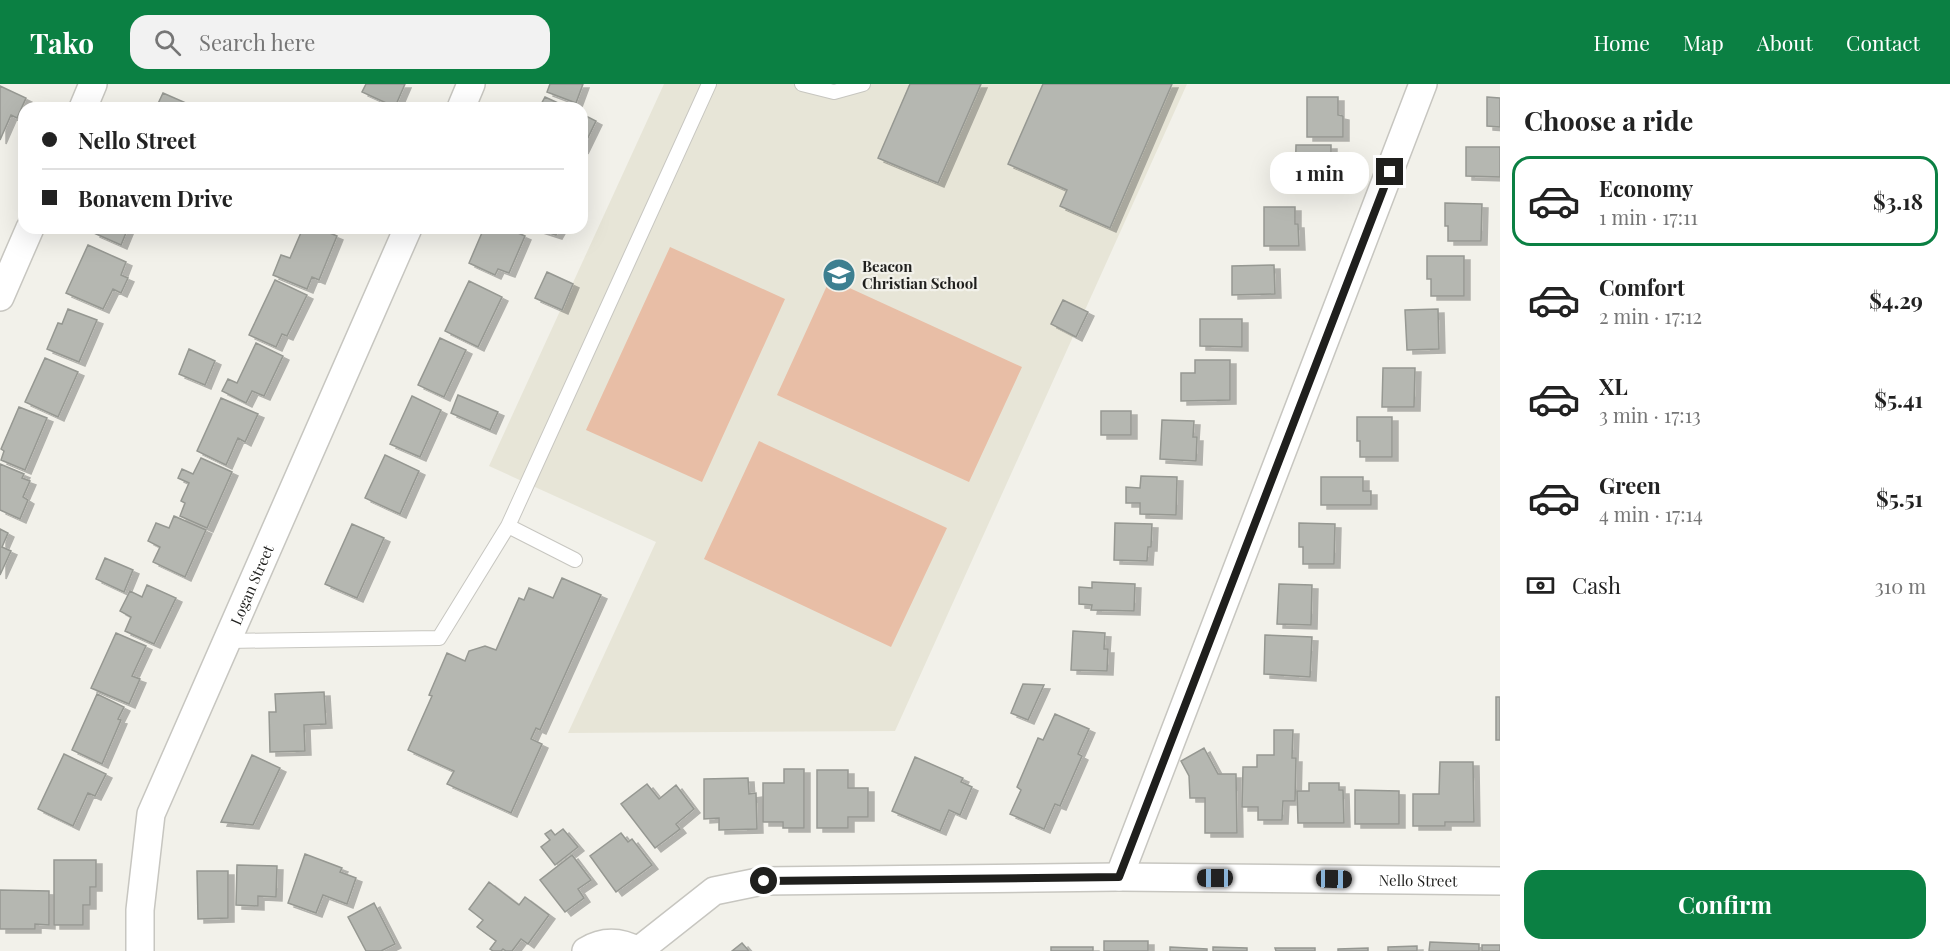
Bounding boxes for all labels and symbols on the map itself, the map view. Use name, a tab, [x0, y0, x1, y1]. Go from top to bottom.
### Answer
callout: 1 min	[1270, 151, 1369, 193]
route end	[1376, 158, 1403, 185]
place label: Beacon Christian School	[862, 256, 978, 293]
school or university icon: Beacon Christian School	[821, 257, 857, 293]
street label: Logan Street	[225, 541, 278, 628]
route start	[750, 867, 777, 894]
car	[1197, 869, 1233, 887]
car	[1316, 870, 1352, 888]
street label: Nello Street	[1379, 870, 1458, 891]

